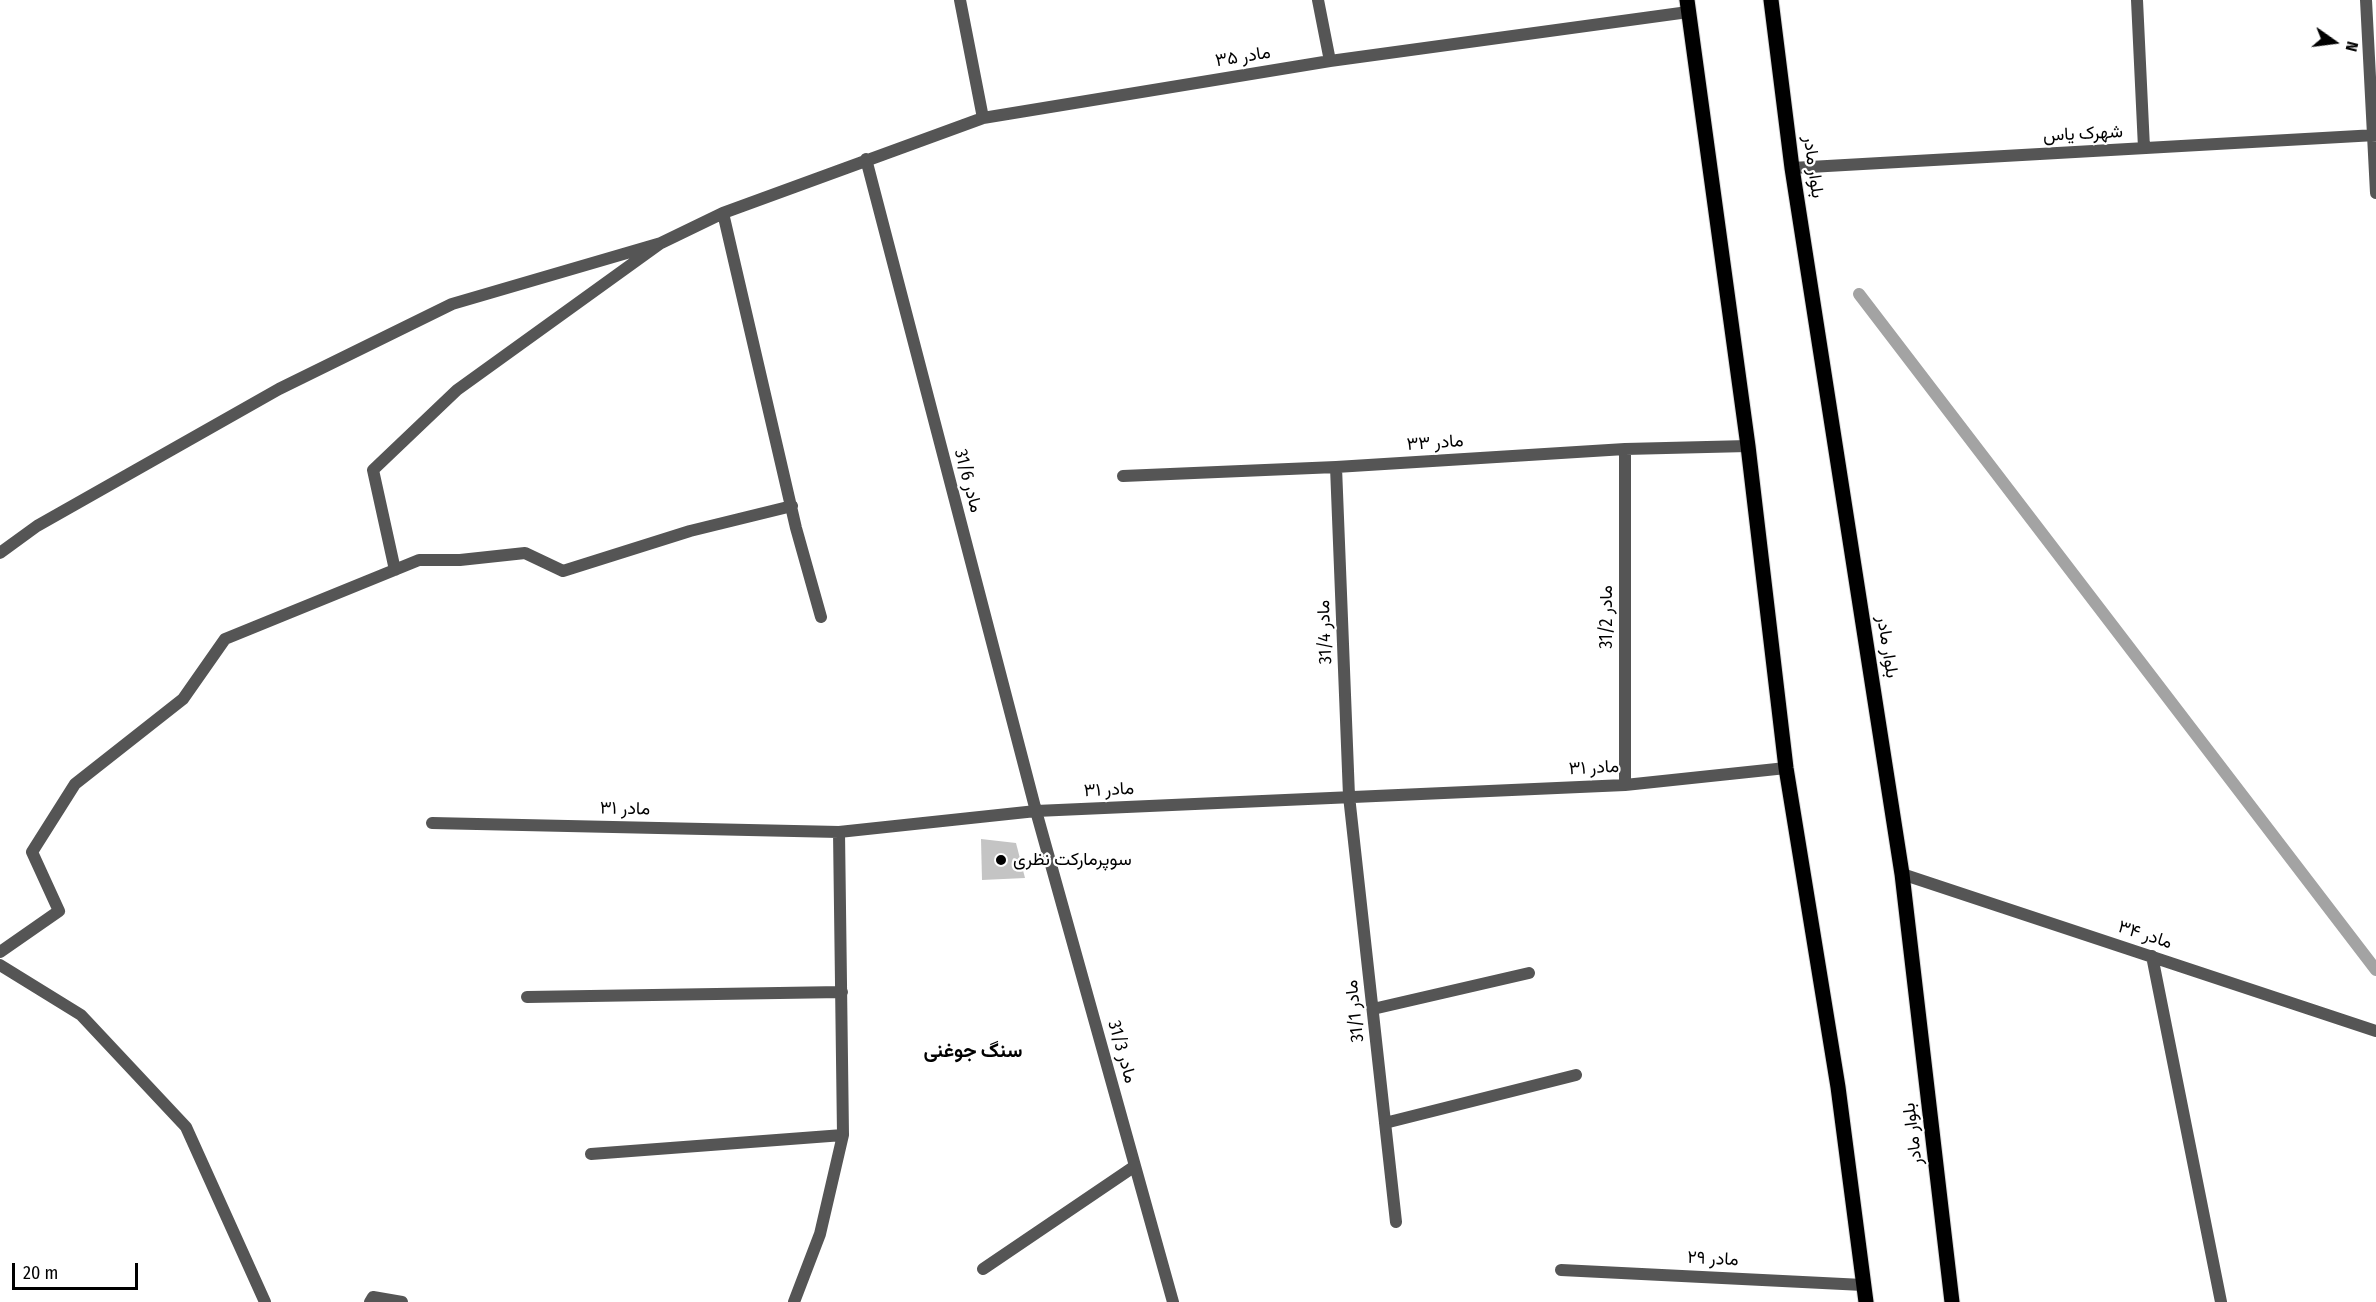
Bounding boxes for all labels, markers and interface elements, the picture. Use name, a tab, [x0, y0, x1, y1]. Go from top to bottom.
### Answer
north arrow	[2304, 12, 2364, 72]
text: N	[2342, 40, 2362, 53]
street label: مادر ۳۵	[1214, 42, 1272, 72]
street label: شهرک یاس	[2042, 121, 2124, 147]
street label: بلوار مادر	[1798, 134, 1828, 200]
street label: مادر ۳۳	[1406, 430, 1464, 456]
street label: مادر 31/6	[949, 447, 987, 515]
street label: مادر 31/2	[1596, 585, 1618, 649]
street label: مادر 31/4	[1313, 600, 1337, 664]
street label: بلوار مادر	[1871, 614, 1903, 680]
street label: مادر ۳۱	[1568, 756, 1620, 780]
street label: مادر ۳۱	[1083, 778, 1135, 802]
street label: مادر ۳۱	[600, 798, 650, 820]
place label: سوپرمارکت نظری	[1013, 849, 1132, 871]
marker: سوپرمارکت نظری	[994, 853, 1008, 867]
street label: مادر ۳۴	[2115, 916, 2175, 954]
street label: مادر 31/1	[1341, 979, 1369, 1043]
street label: مادر 31/3	[1103, 1018, 1141, 1086]
district label: سنگ جوغنی	[923, 1039, 1023, 1063]
street label: بلوار مادر	[1898, 1102, 1928, 1166]
street label: مادر ۲۹	[1687, 1247, 1739, 1271]
scale bar	[15, 1251, 141, 1289]
text: 20 m	[23, 1262, 58, 1284]

